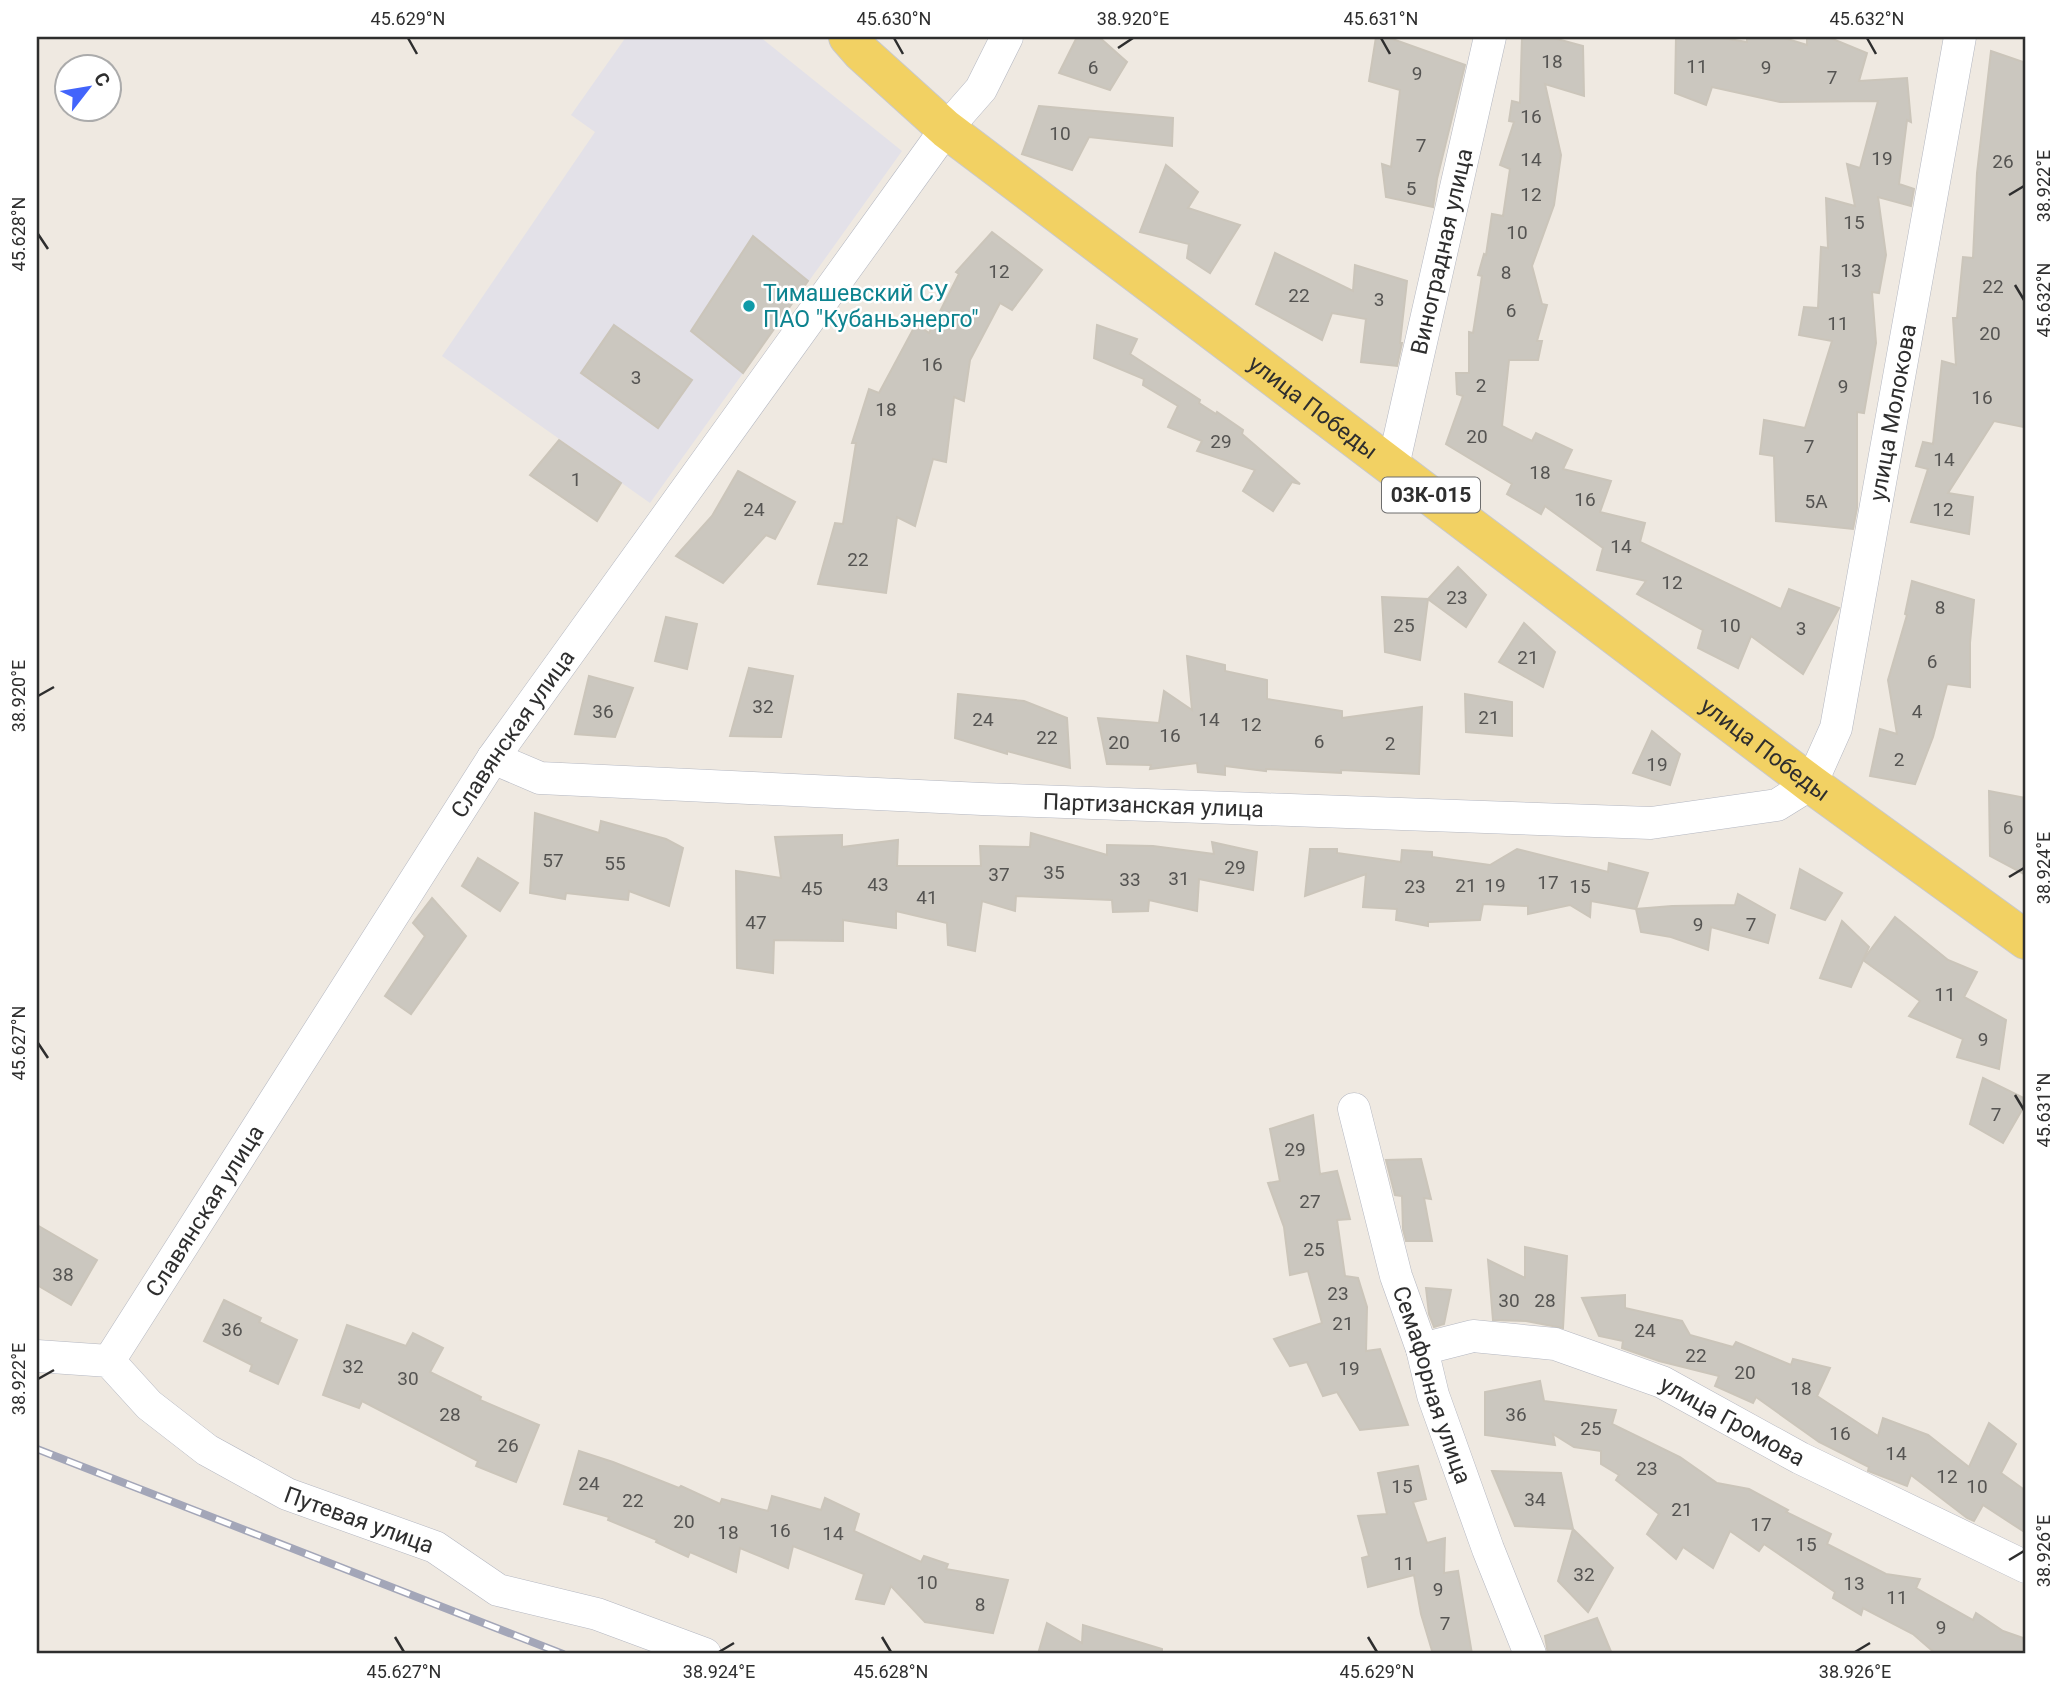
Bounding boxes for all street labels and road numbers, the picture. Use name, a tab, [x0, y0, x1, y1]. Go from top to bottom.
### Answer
street label: Виноградная улица	[1405, 146, 1478, 357]
street label: улица Молокова	[1863, 322, 1922, 503]
street label: улица Победы	[1243, 349, 1383, 465]
road number: 03К-015	[1382, 477, 1480, 512]
street label: Славянская улица	[445, 644, 580, 823]
street label: улица Победы	[1695, 692, 1835, 807]
street label: Партизанская улица	[1042, 788, 1264, 823]
street label: Славянская улица	[140, 1120, 269, 1302]
street label: Семафорная улица	[1387, 1282, 1477, 1488]
street label: улица Громова	[1655, 1370, 1810, 1472]
street label: Путевая улица	[281, 1481, 438, 1559]

